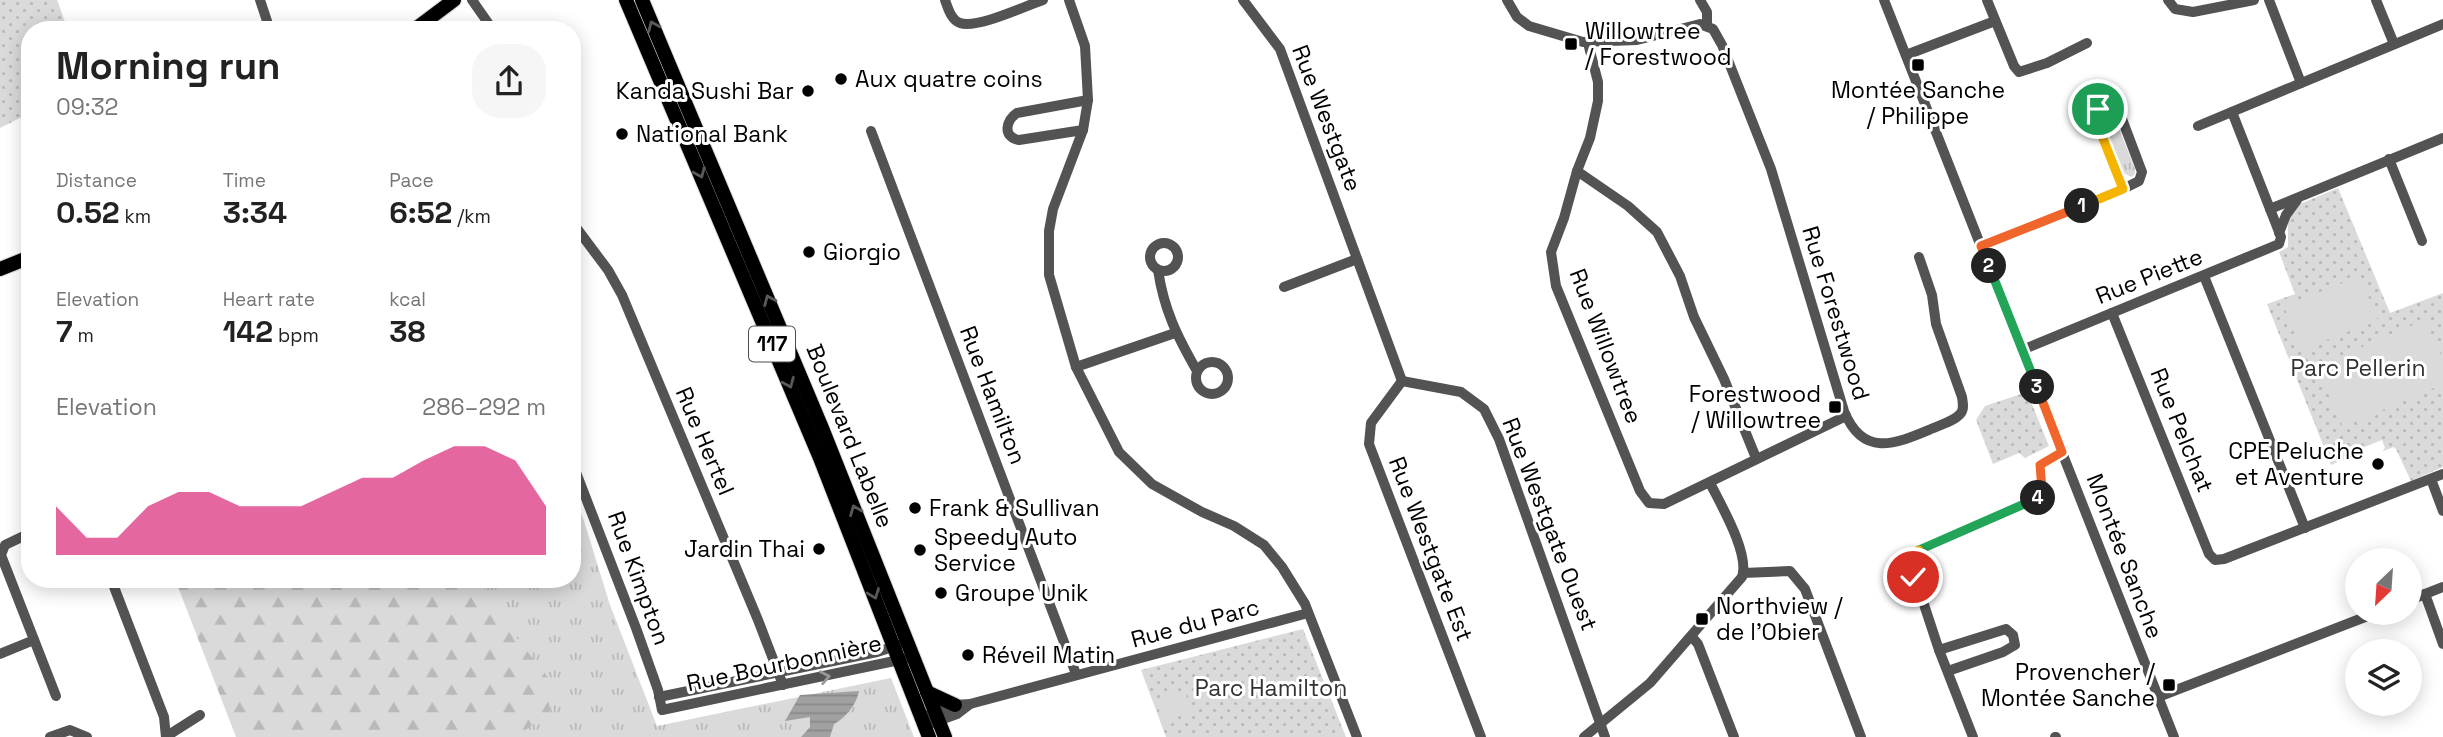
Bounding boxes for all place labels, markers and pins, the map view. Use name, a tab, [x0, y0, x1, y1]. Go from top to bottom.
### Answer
place label: Willowtree / Forestwood	[1585, 16, 1732, 72]
marker: Willowtree / Forestwood	[1563, 36, 1579, 52]
marker: Montée Sanche / Philippe	[1910, 57, 1926, 73]
place label: Aux quatre coins	[855, 64, 1043, 94]
marker: Aux quatre coins	[833, 71, 849, 87]
place label: Montée Sanche / Philippe	[1831, 75, 2005, 131]
place label: Kanda Sushi Bar	[616, 76, 794, 106]
pin	[2068, 79, 2128, 139]
marker: Kanda Sushi Bar	[800, 83, 816, 99]
place label: National Bank	[636, 119, 788, 149]
marker: National Bank	[614, 126, 630, 142]
pin: 1	[2064, 188, 2100, 224]
place label: Giorgio	[823, 237, 901, 267]
marker: Giorgio	[801, 244, 817, 260]
pin: 2	[1972, 248, 2007, 284]
pin: 3	[2020, 370, 2054, 404]
place label: Forestwood / Willowtree	[1689, 379, 1821, 435]
marker: Forestwood / Willowtree	[1827, 399, 1843, 415]
place label: CPE Peluche et Aventure	[2228, 436, 2364, 492]
marker: CPE Peluche et Aventure	[2370, 456, 2386, 472]
pin: 4	[2021, 480, 2056, 516]
place label: Frank & Sullivan	[929, 493, 1100, 523]
marker: Frank & Sullivan	[907, 500, 923, 516]
place label: Speedy Auto Service	[934, 522, 1078, 578]
place label: Jardin Thai	[684, 534, 805, 564]
marker: Jardin Thai	[811, 541, 827, 557]
marker: Speedy Auto Service	[912, 542, 928, 558]
pin	[1883, 547, 1943, 607]
place label: Groupe Unik	[955, 578, 1089, 608]
marker: Groupe Unik	[933, 585, 949, 601]
place label: Northview / de l'Obier	[1716, 591, 1843, 647]
marker: Northview / de l'Obier	[1694, 611, 1710, 627]
place label: Réveil Matin	[982, 640, 1115, 670]
marker: Réveil Matin	[960, 647, 976, 663]
place label: Provencher / Montée Sanche	[1981, 657, 2155, 713]
marker: Provencher / Montée Sanche	[2161, 677, 2177, 693]

